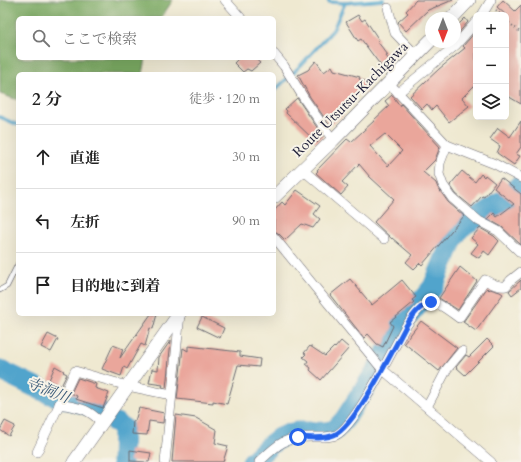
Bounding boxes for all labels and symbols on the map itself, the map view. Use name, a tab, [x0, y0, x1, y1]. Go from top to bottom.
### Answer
north arrow	[425, 12, 461, 48]
street label: Route Utsutsu-Kachigawa	[288, 37, 412, 161]
route end	[422, 293, 440, 311]
water label: 寺洞川	[23, 372, 74, 408]
route start	[289, 428, 307, 446]

